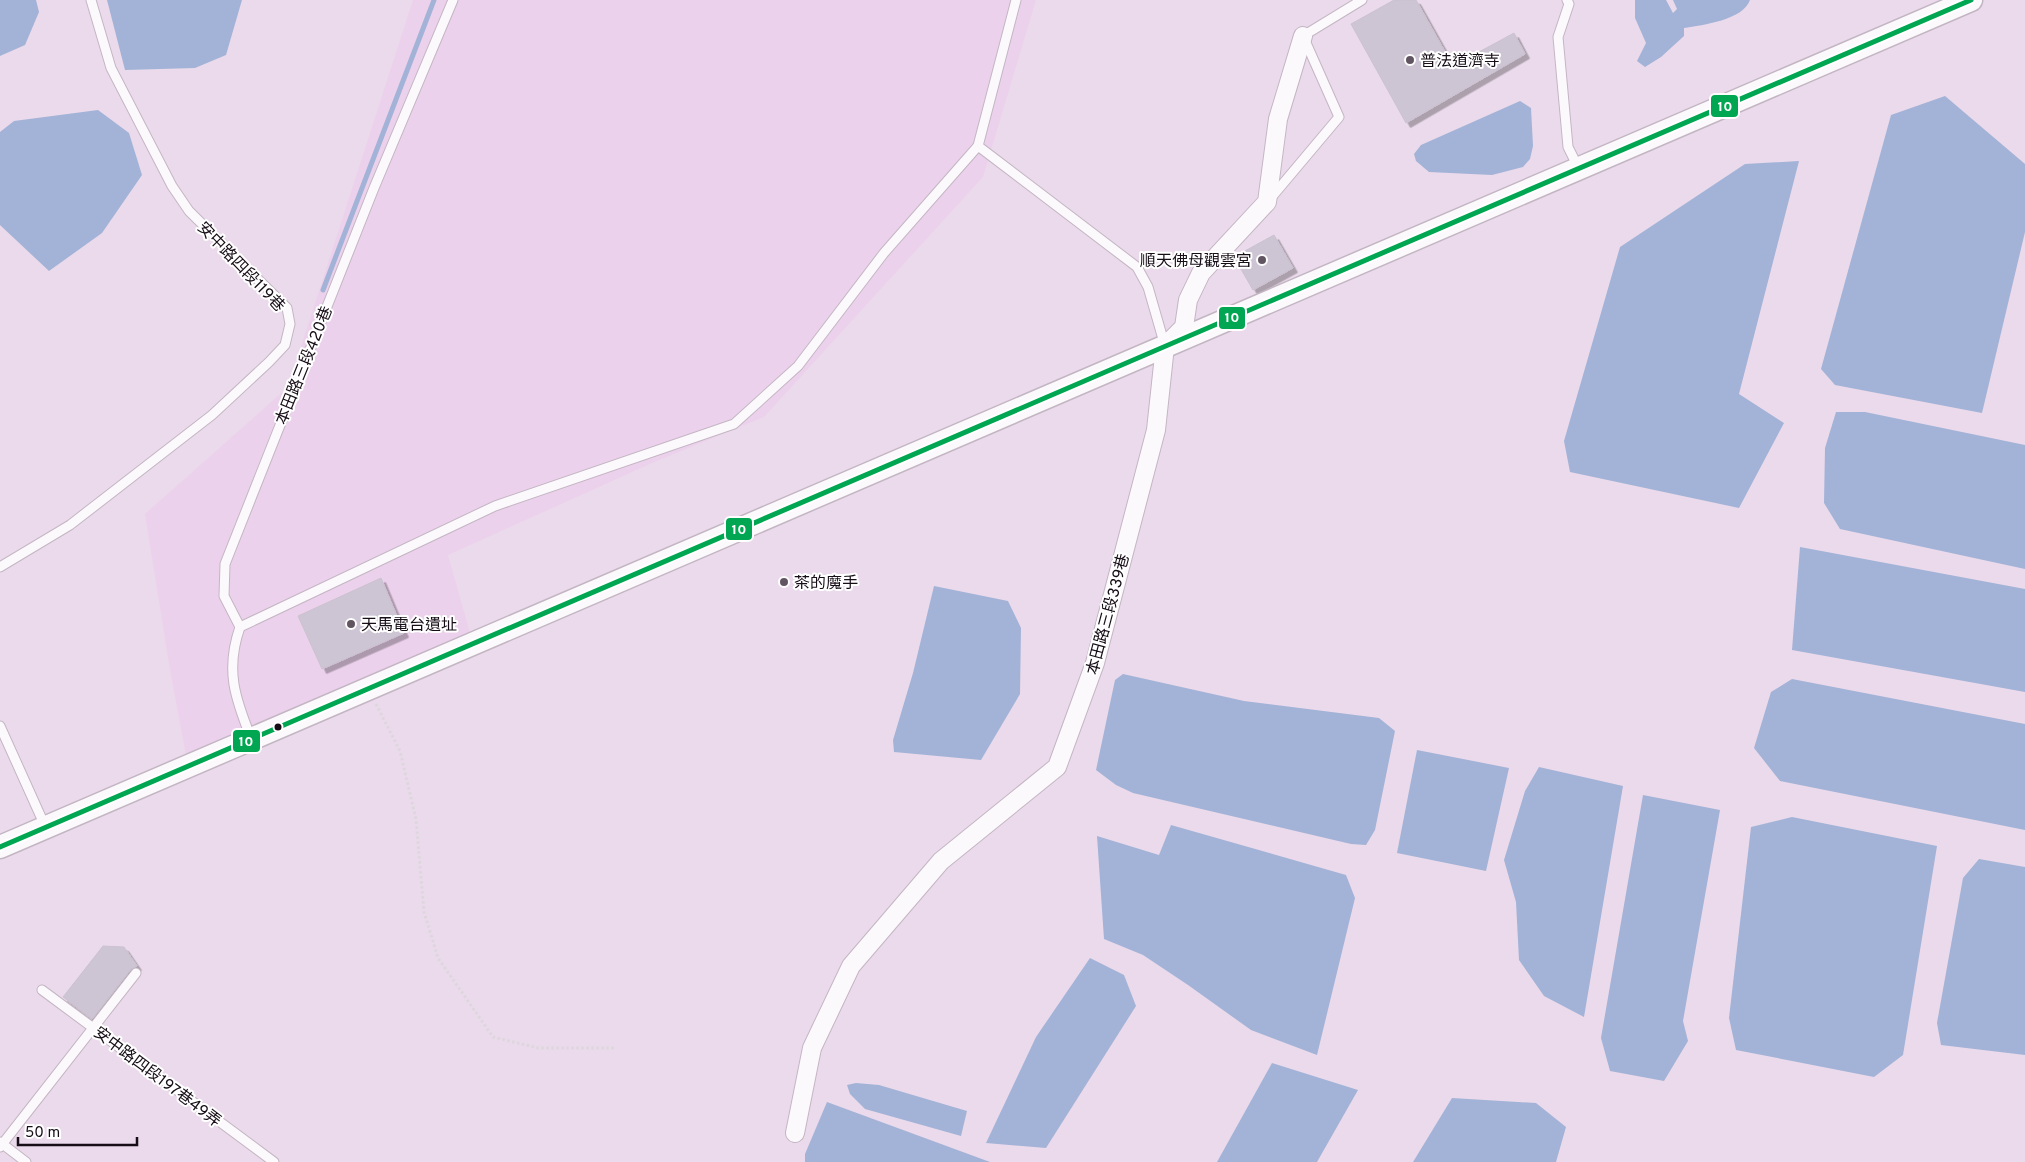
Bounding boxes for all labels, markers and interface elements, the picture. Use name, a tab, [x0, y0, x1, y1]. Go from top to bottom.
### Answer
place label: 普法道濟寺	[1420, 52, 1500, 72]
marker: 普法道濟寺	[1404, 54, 1416, 66]
line badge: 10	[1710, 94, 1739, 118]
text: 10	[1718, 99, 1732, 116]
street label: 安中路四段119巷	[193, 218, 289, 317]
place label: 順天佛母觀雲宮	[1140, 252, 1252, 272]
marker: 順天佛母觀雲宮	[1256, 254, 1268, 266]
street label: 本田路三段420巷	[272, 304, 338, 428]
line badge: 10	[1218, 306, 1246, 330]
text: 10	[1225, 310, 1239, 327]
line badge: 10	[725, 517, 753, 541]
text: 10	[732, 522, 746, 539]
street label: 本田路三段339巷	[1083, 552, 1135, 677]
place label: 茶的魔手	[794, 574, 858, 594]
marker: 茶的魔手	[778, 576, 790, 588]
place label: 天馬電台遺址	[361, 616, 457, 636]
marker: 天馬電台遺址	[345, 618, 357, 630]
unlabelled marker	[273, 722, 283, 732]
line badge: 10	[232, 729, 261, 753]
text: 10	[239, 734, 253, 751]
street label: 安中路四段197巷49弄	[89, 1023, 225, 1132]
scale bar	[18, 1114, 136, 1146]
text: 50 m	[25, 1124, 60, 1143]

